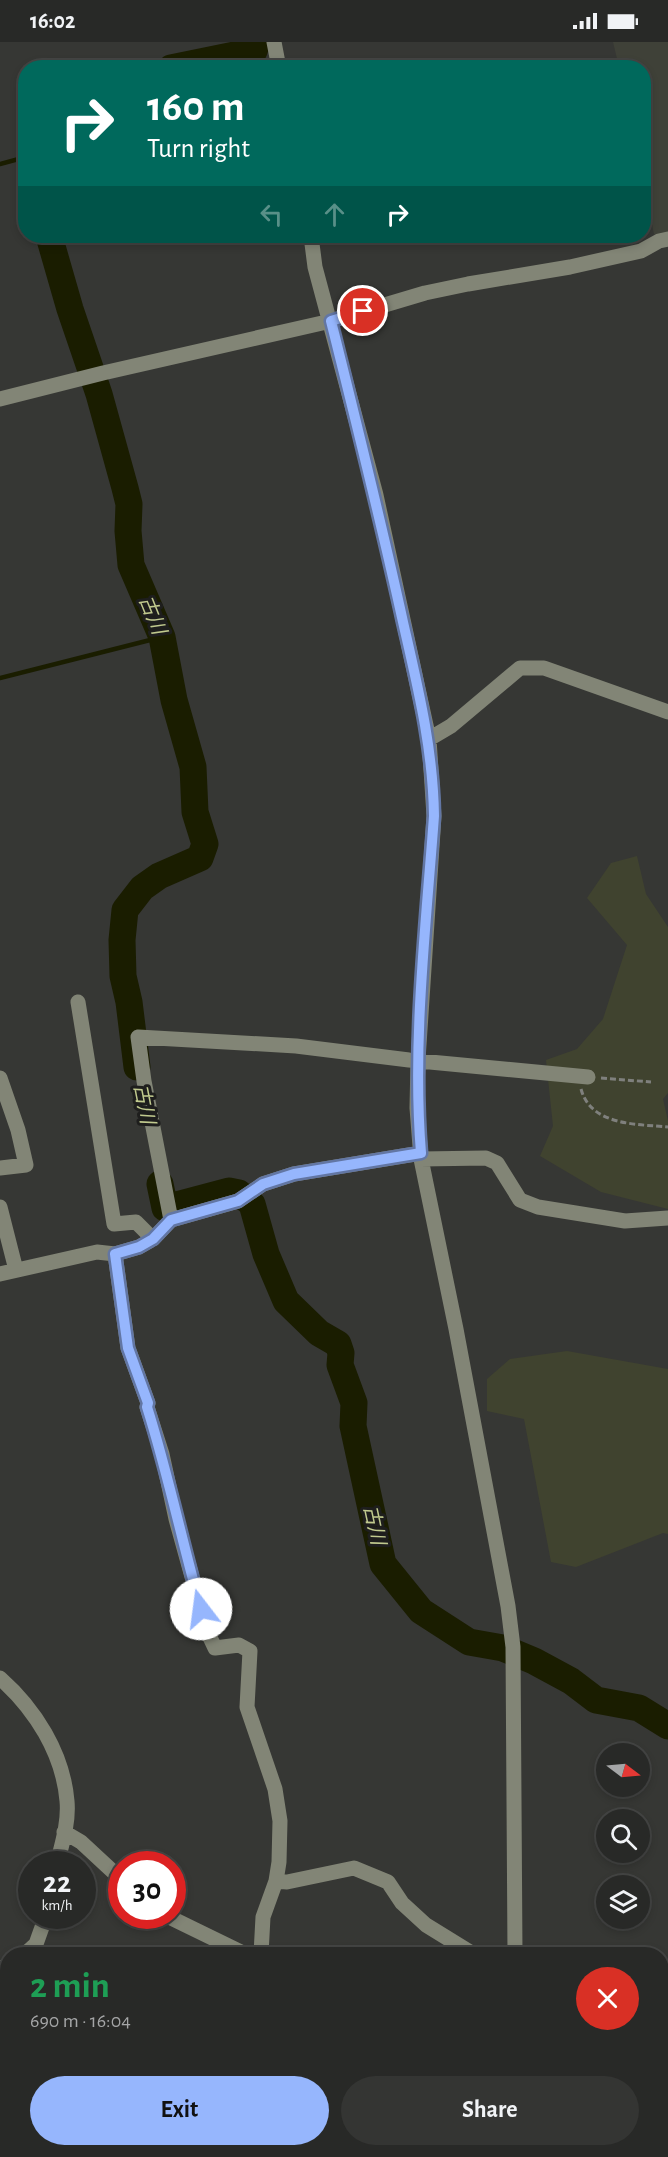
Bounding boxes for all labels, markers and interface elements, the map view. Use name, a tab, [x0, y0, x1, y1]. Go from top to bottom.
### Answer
text: 16:02	[30, 10, 75, 32]
icon: right	[48, 84, 126, 162]
text: 160 m	[147, 86, 245, 128]
text: Turn right	[147, 135, 250, 162]
icon: left	[255, 198, 288, 231]
icon: ahead	[318, 198, 351, 231]
icon: right	[381, 198, 414, 231]
pin	[337, 285, 388, 336]
icon: arrive	[346, 294, 379, 327]
water label: 古川	[135, 592, 170, 639]
water label: 古川	[130, 1082, 159, 1128]
water label: 古川	[360, 1503, 389, 1549]
position arrow	[169, 1577, 233, 1641]
north arrow	[596, 1743, 650, 1797]
map controls	[596, 1743, 650, 1929]
button: search	[596, 1809, 650, 1863]
speed limit sign: 30	[108, 1851, 186, 1929]
text: 22	[43, 1868, 71, 1898]
button: layers	[596, 1875, 650, 1929]
text: km/h	[42, 1898, 72, 1913]
button: close	[576, 1967, 639, 2030]
text: 2 min	[30, 1968, 110, 2004]
text: 690 m · 16:04	[30, 2011, 131, 2031]
button: Exit	[30, 2076, 329, 2145]
button: Share	[341, 2076, 639, 2145]

